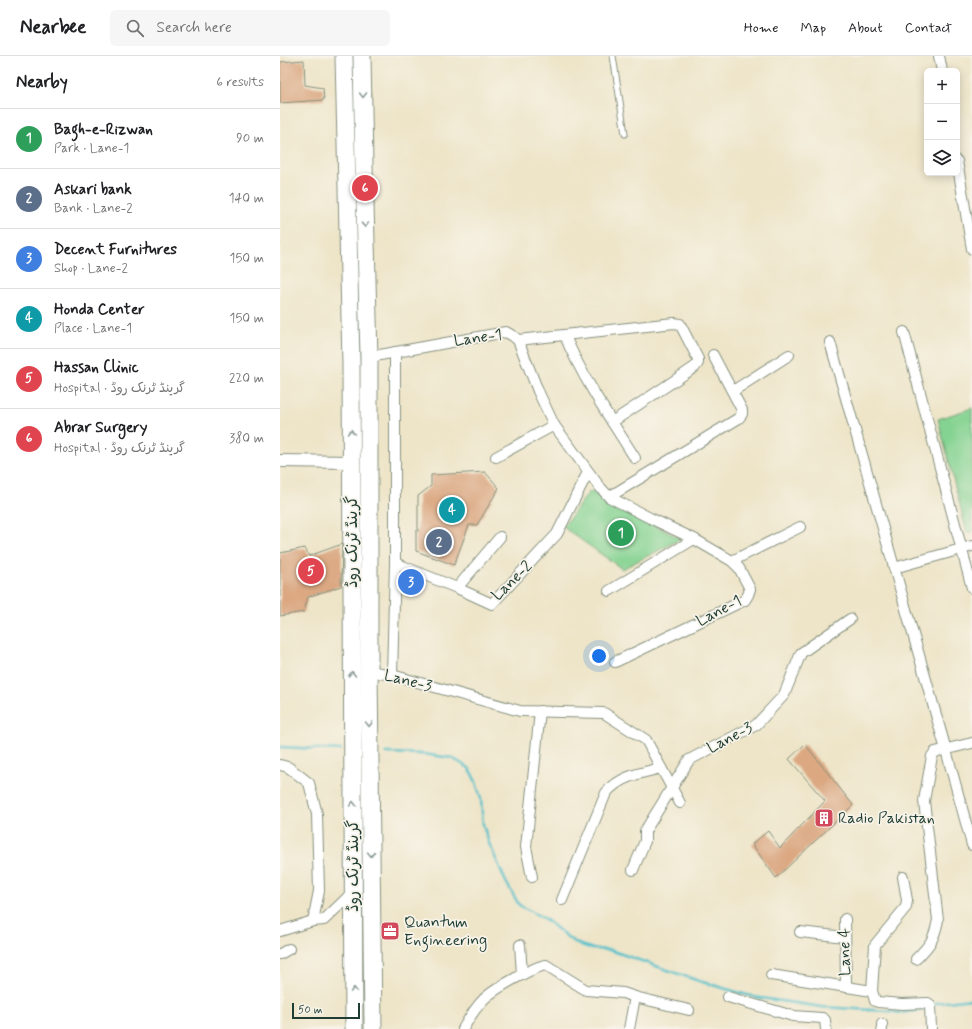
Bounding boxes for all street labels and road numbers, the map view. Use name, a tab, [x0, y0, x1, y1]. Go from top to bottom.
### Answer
street label: Lane-1	[452, 324, 504, 352]
street label: گرینڈ ٹرنک روڈ	[342, 496, 363, 588]
street label: Lane-2	[487, 556, 537, 606]
street label: Lane-1	[693, 590, 745, 632]
street label: Lane-3	[382, 665, 434, 697]
street label: Lane-3	[704, 717, 756, 759]
street label: گرینڈ ٹرنک روڈ	[343, 820, 364, 912]
street label: Lane 4	[834, 928, 856, 976]

